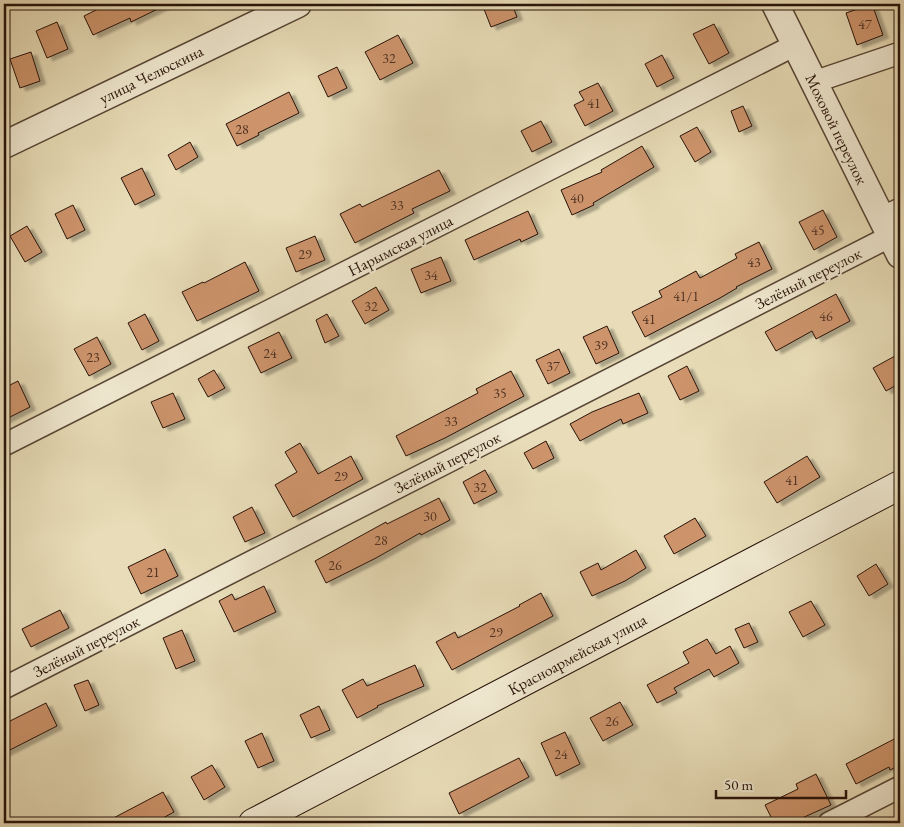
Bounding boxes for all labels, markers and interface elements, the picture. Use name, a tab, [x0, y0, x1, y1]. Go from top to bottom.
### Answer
house number: 47	[858, 15, 872, 33]
street label: улица Челюскина	[96, 40, 207, 109]
house number: 32	[382, 49, 396, 67]
street label: Моховой переулок	[801, 70, 873, 188]
house number: 41	[587, 94, 601, 112]
house number: 28	[235, 120, 249, 138]
house number: 40	[570, 189, 584, 207]
house number: 33	[390, 196, 404, 214]
street label: Нарымская улица	[344, 210, 457, 281]
house number: 45	[811, 221, 825, 239]
street label: Зелёный переулок	[751, 242, 865, 314]
house number: 29	[298, 245, 312, 263]
house number: 43	[747, 253, 761, 271]
house number: 34	[424, 266, 438, 284]
house number: 41/1	[673, 287, 699, 305]
house number: 32	[364, 297, 378, 315]
house number: 46	[819, 307, 833, 325]
house number: 41	[642, 310, 656, 328]
house number: 39	[594, 336, 608, 354]
house number: 24	[263, 344, 277, 362]
house number: 23	[86, 348, 100, 366]
house number: 37	[546, 357, 560, 375]
house number: 35	[493, 384, 507, 402]
house number: 33	[444, 412, 458, 430]
street label: Зелёный переулок	[390, 426, 504, 498]
house number: 29	[334, 467, 348, 485]
house number: 41	[785, 471, 799, 489]
house number: 32	[473, 478, 487, 496]
house number: 30	[423, 507, 437, 525]
house number: 28	[374, 531, 388, 549]
house number: 26	[328, 556, 342, 574]
house number: 21	[146, 563, 160, 581]
street label: Красноармейская улица	[504, 609, 651, 700]
street label: Зелёный переулок	[29, 610, 143, 682]
house number: 29	[489, 623, 503, 641]
house number: 26	[605, 712, 619, 730]
house number: 24	[554, 745, 568, 763]
scale bar	[716, 767, 846, 799]
text: 50 m	[724, 775, 753, 794]

